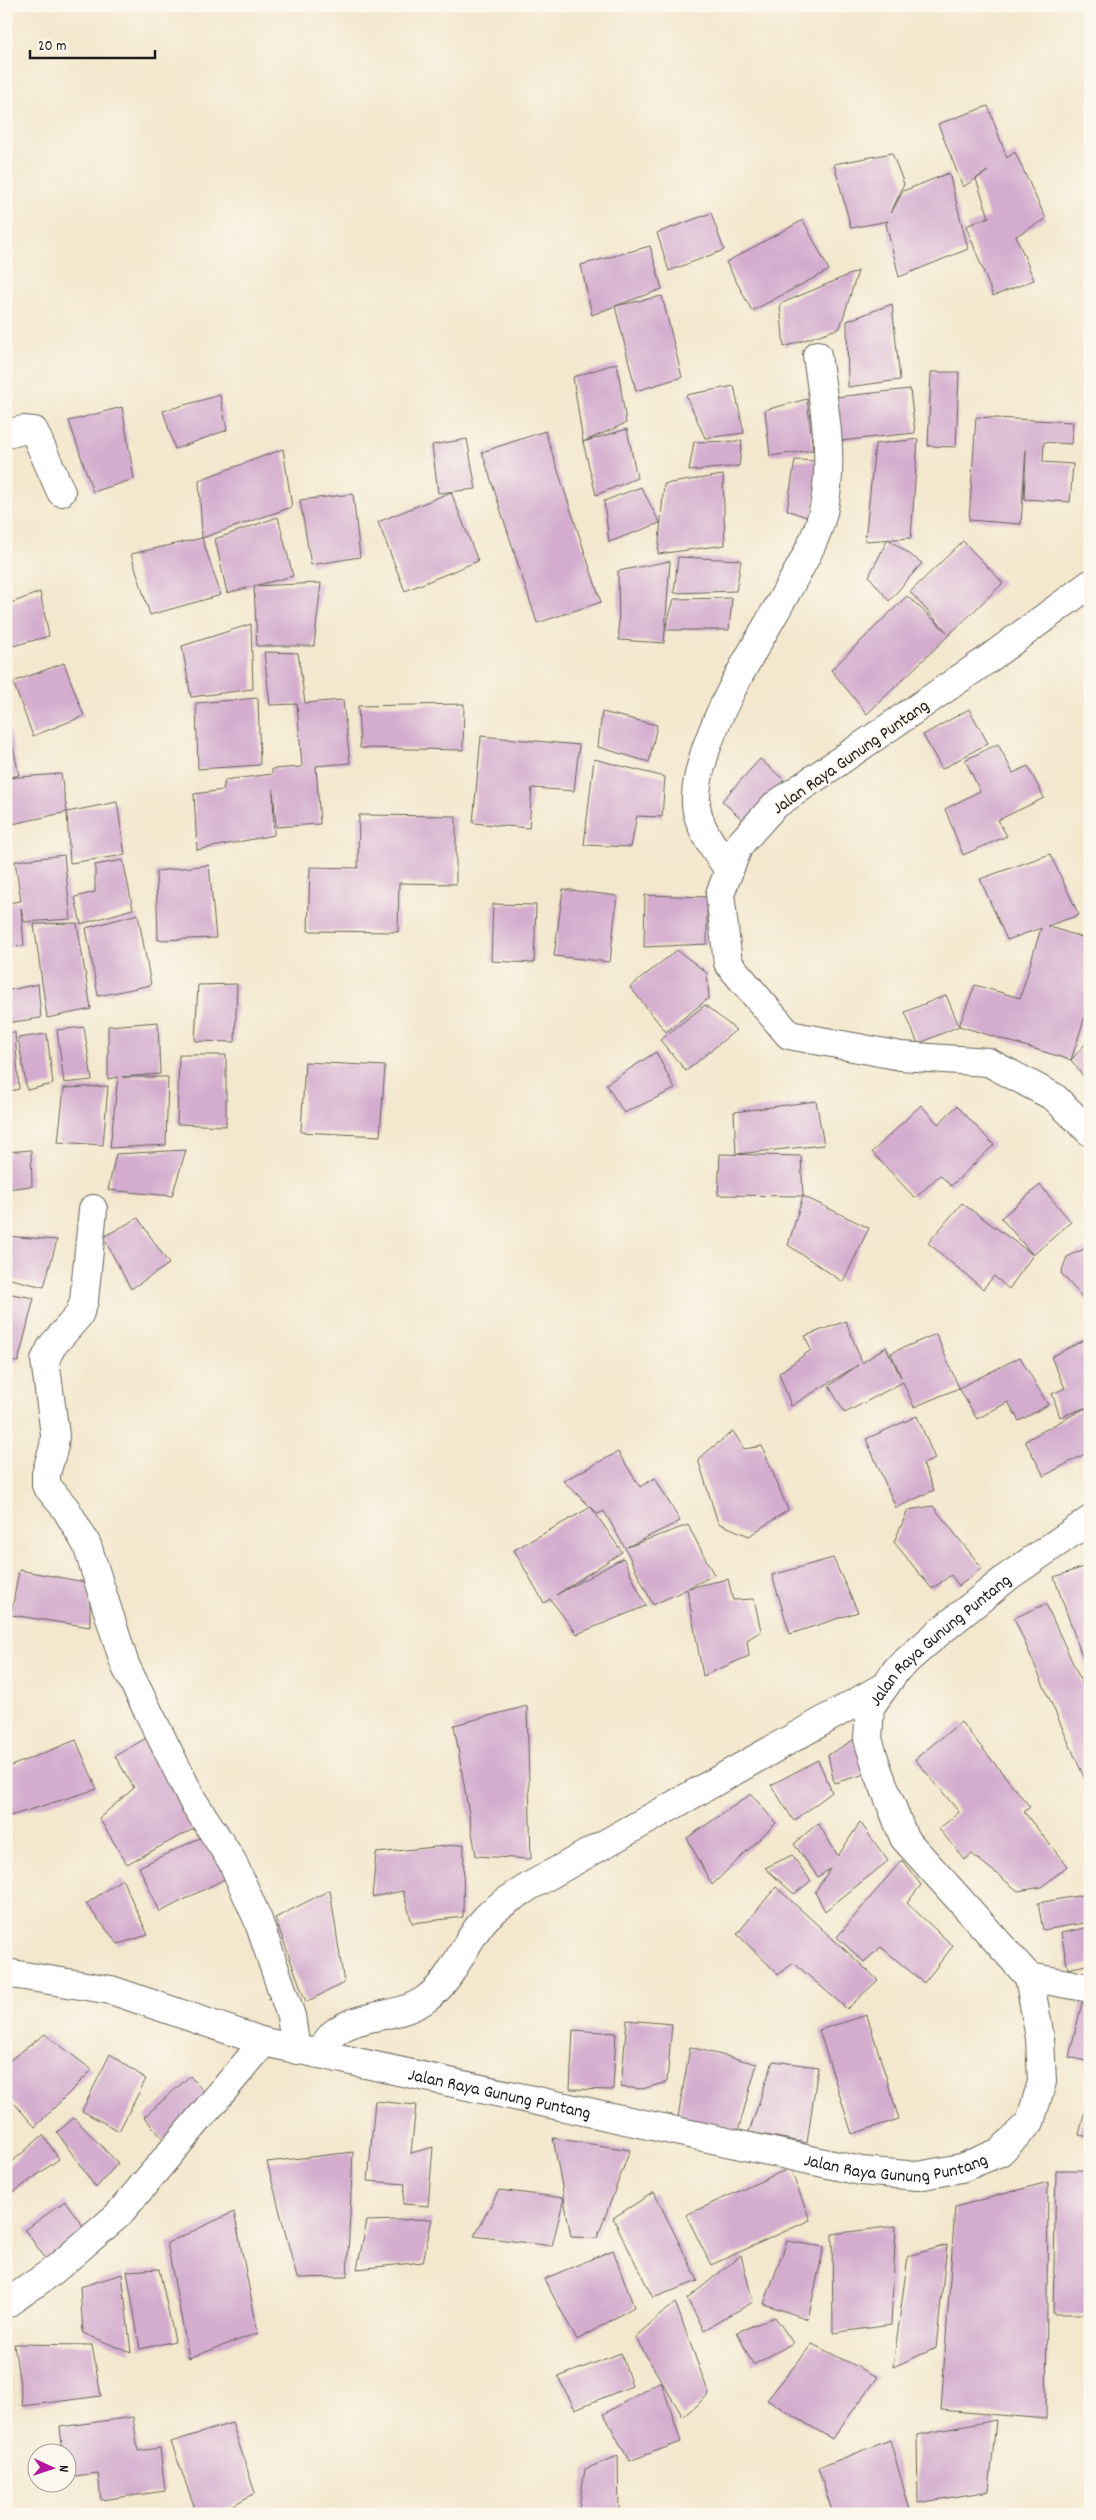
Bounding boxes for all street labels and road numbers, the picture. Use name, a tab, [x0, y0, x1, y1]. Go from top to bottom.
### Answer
street label: Jalan Raya Gunung Puntang	[768, 694, 935, 822]
street label: Jalan Raya Gunung Puntang	[864, 1569, 1017, 1712]
street label: Jalan Raya Gunung Puntang	[405, 2063, 593, 2127]
street label: Jalan Raya Gunung Puntang	[801, 2148, 992, 2191]

